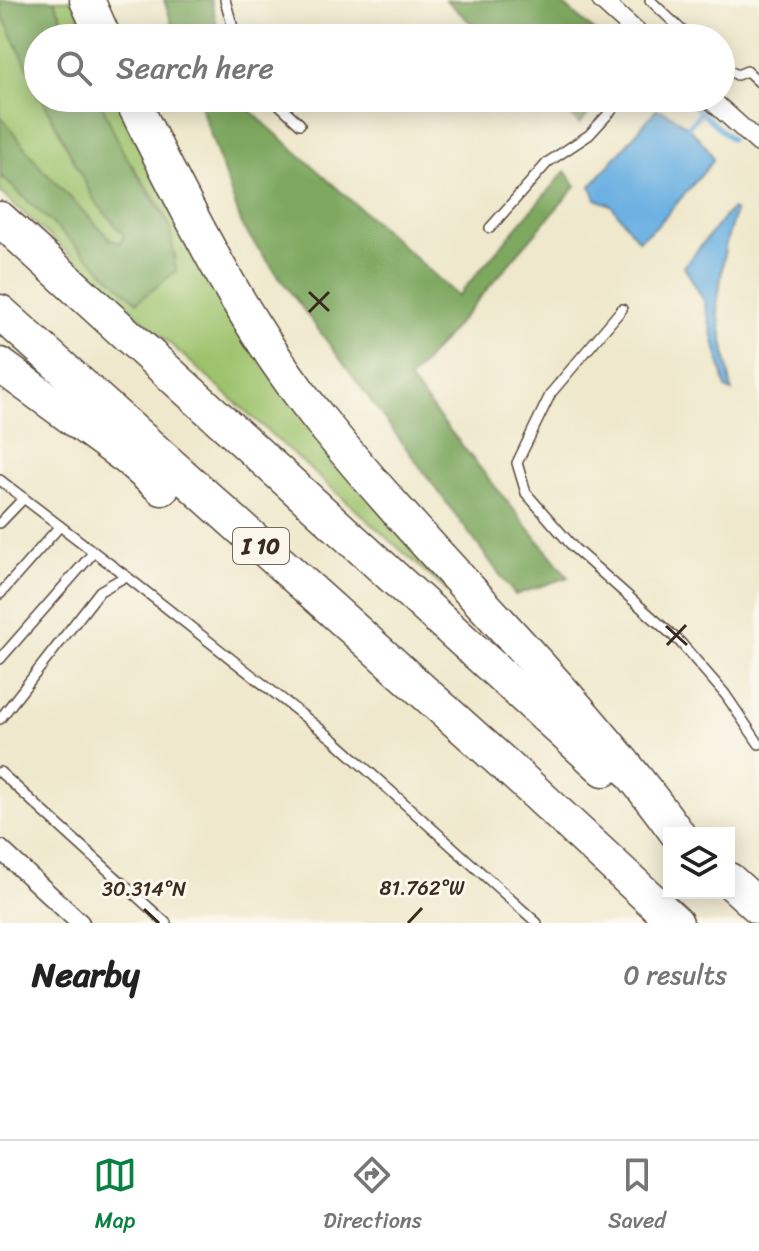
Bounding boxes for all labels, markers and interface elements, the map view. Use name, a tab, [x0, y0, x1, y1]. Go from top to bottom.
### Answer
search box	[24, 24, 735, 112]
text: Search here	[116, 41, 274, 95]
icon: search	[52, 46, 96, 90]
road number: I 10	[233, 528, 289, 564]
map controls	[663, 827, 735, 899]
button: layers	[663, 827, 735, 899]
text: 81.762°W	[380, 871, 465, 906]
text: 30.314°N	[102, 872, 186, 907]
text: Nearby	[32, 945, 140, 1005]
text: 0 results	[623, 952, 727, 998]
tab: Map	[93, 1153, 137, 1240]
tab: Directions	[323, 1153, 422, 1240]
tab: Saved	[608, 1153, 666, 1240]

